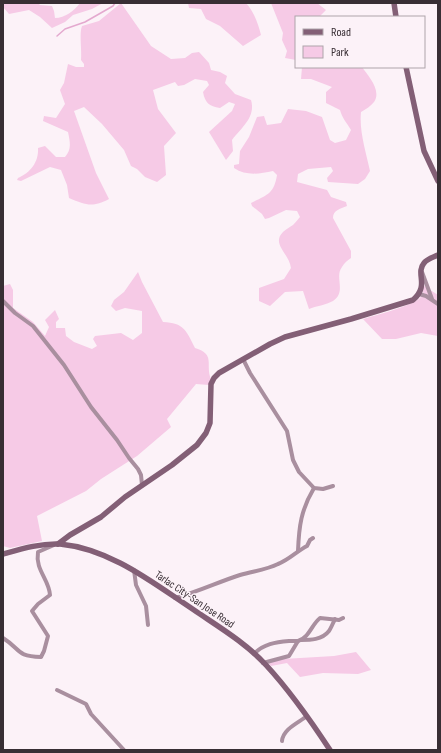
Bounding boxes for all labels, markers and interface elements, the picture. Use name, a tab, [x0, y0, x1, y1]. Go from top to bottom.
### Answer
legend	[295, 16, 425, 68]
text: Road	[331, 25, 351, 40]
text: Park	[331, 45, 349, 60]
street label: Tarlac City-San Jose Road	[153, 568, 237, 631]

